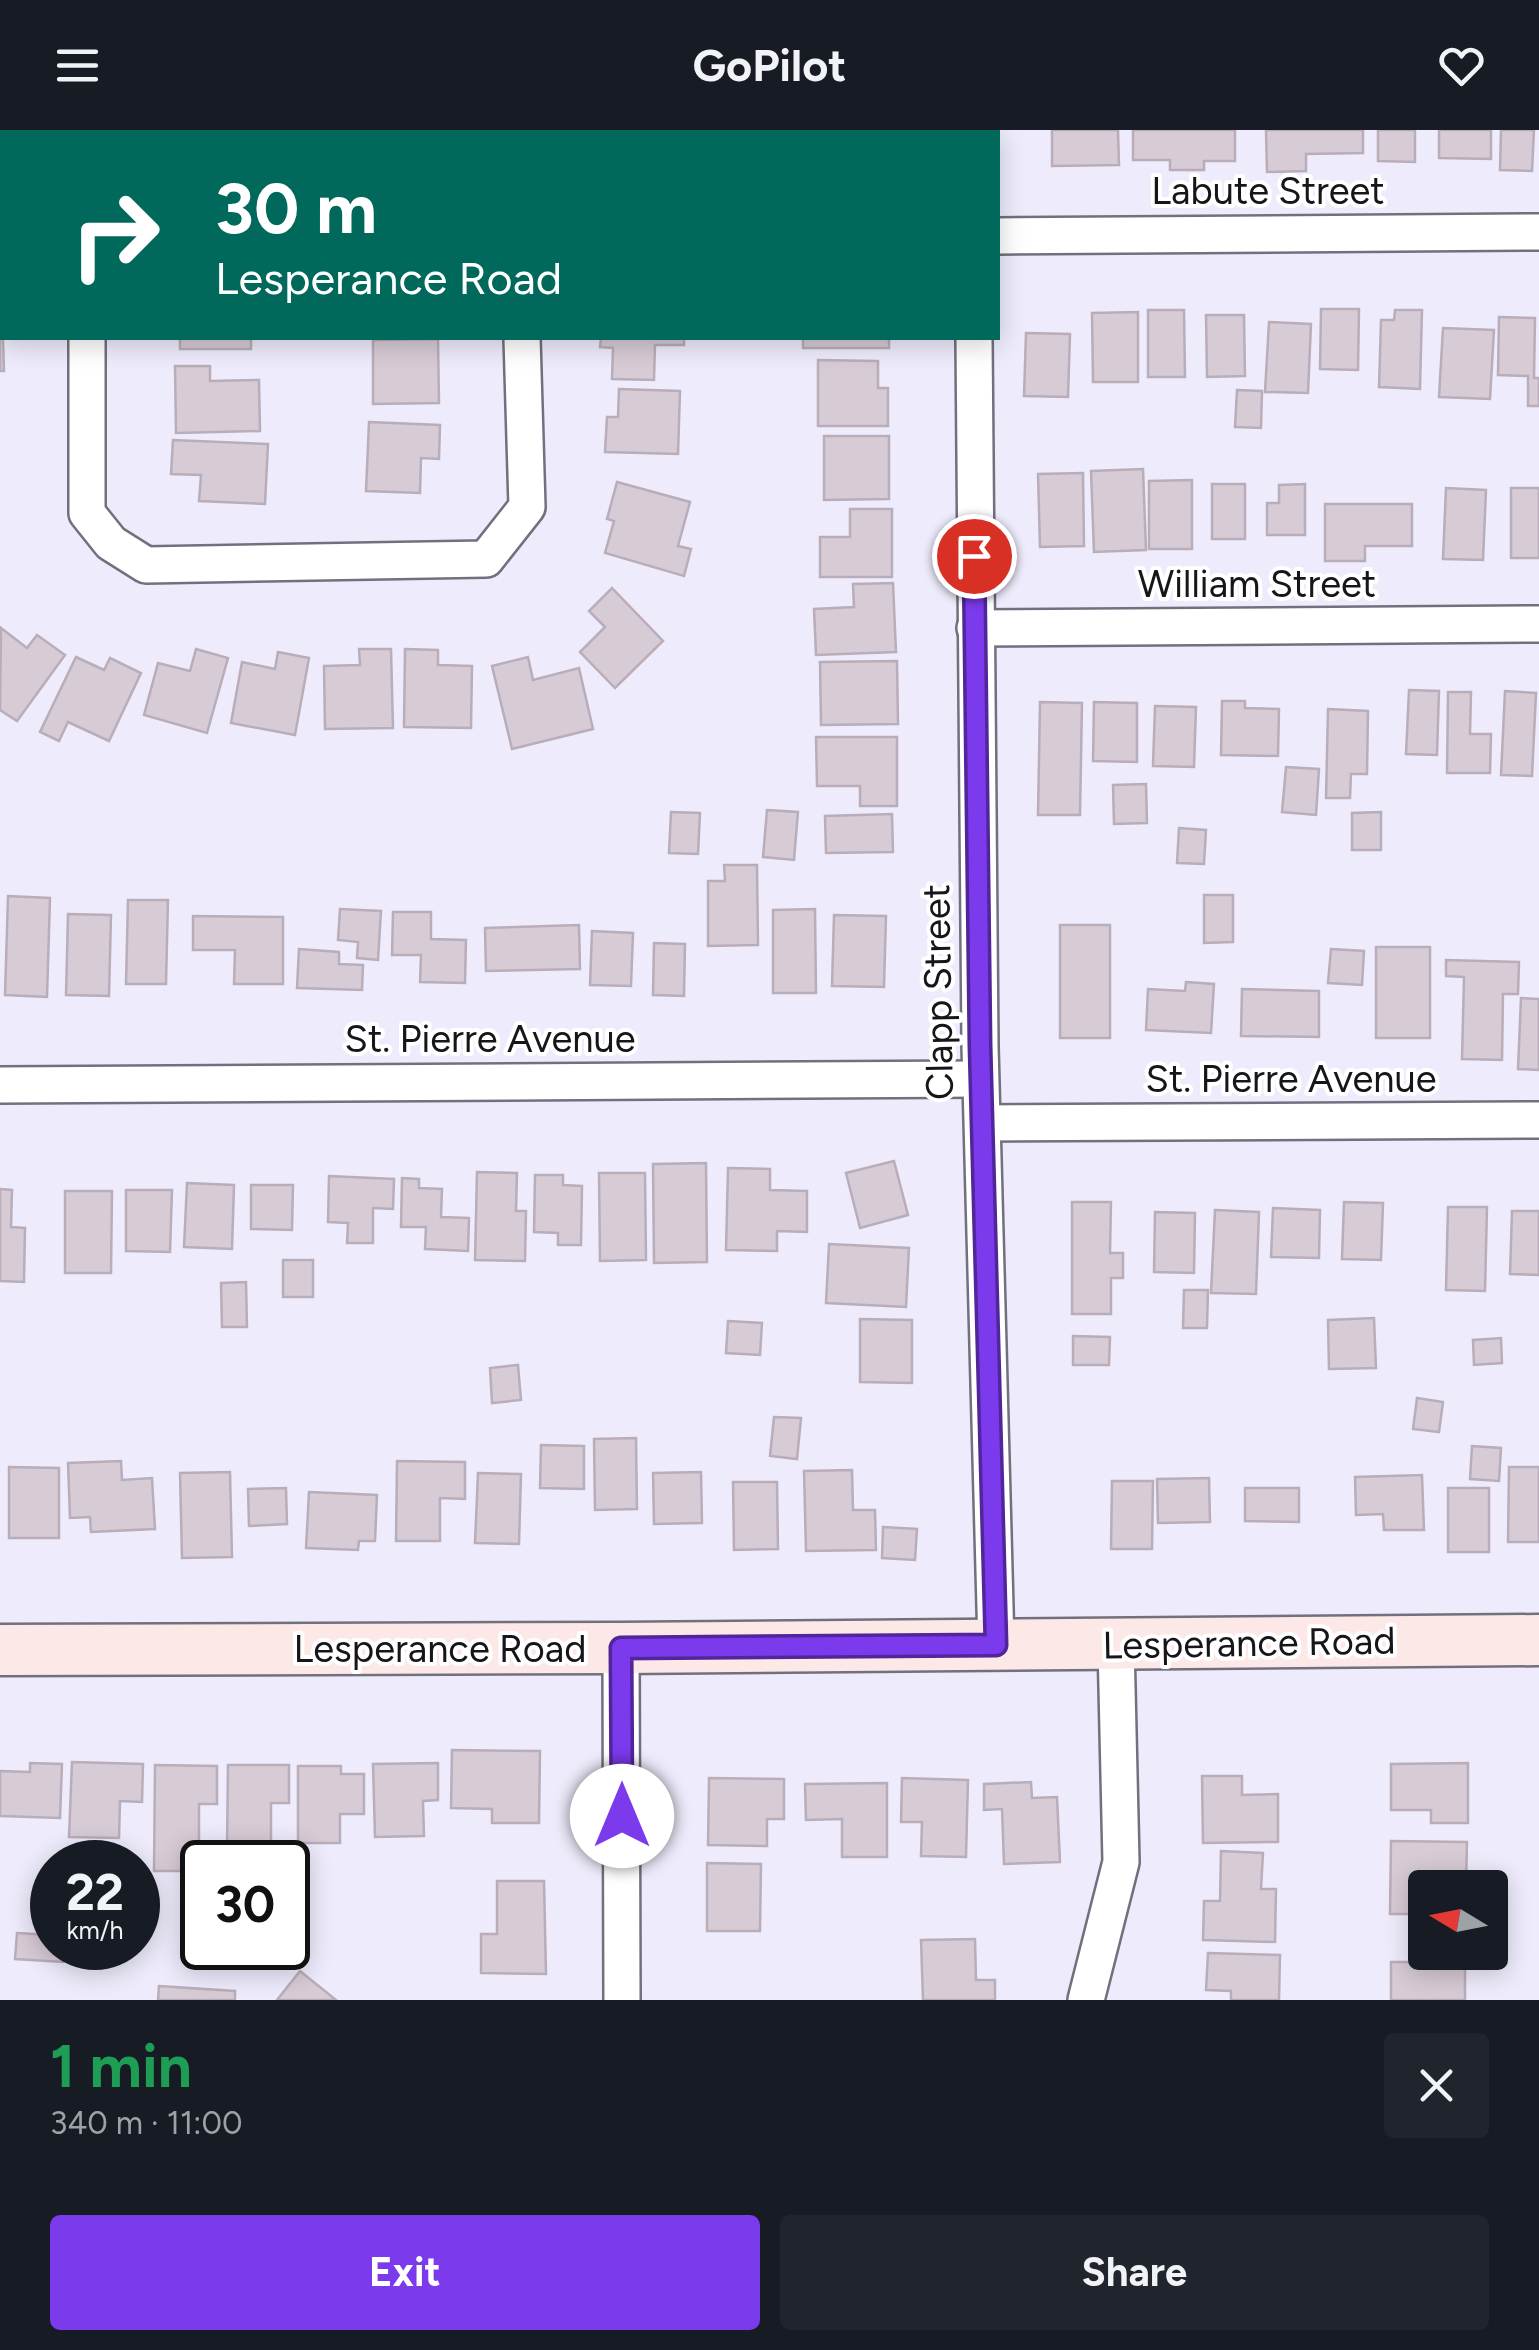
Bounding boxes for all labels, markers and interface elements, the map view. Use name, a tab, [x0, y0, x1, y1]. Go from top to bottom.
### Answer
icon: menu	[50, 38, 105, 93]
text: GoPilot	[693, 38, 846, 92]
icon: heart	[1434, 38, 1489, 93]
text: 30 m	[215, 166, 377, 251]
street label: Labute Street	[1151, 168, 1385, 214]
icon: right	[50, 170, 180, 300]
text: Lesperance Road	[215, 251, 562, 305]
pin	[932, 514, 1017, 599]
icon: arrive	[947, 529, 1002, 584]
street label: William Street	[1138, 561, 1376, 607]
street label: Clapp Street	[913, 884, 963, 1100]
street label: St. Pierre Avenue	[345, 1016, 635, 1062]
street label: St. Pierre Avenue	[1146, 1056, 1436, 1102]
street label: Lesperance Road	[1102, 1617, 1396, 1669]
street label: Lesperance Road	[293, 1626, 587, 1672]
position arrow	[570, 1764, 674, 1868]
speed limit sign: 30	[180, 1840, 310, 1970]
text: 22	[66, 1862, 124, 1923]
north arrow	[1408, 1870, 1508, 1970]
map controls	[1408, 1870, 1508, 1970]
text: km/h	[66, 1915, 124, 1945]
text: 1 min	[50, 2030, 192, 2102]
button: close	[1384, 2033, 1489, 2138]
text: 340 m · 11:00	[50, 2104, 242, 2142]
button: Exit	[50, 2215, 760, 2330]
button: Share	[780, 2215, 1489, 2330]

